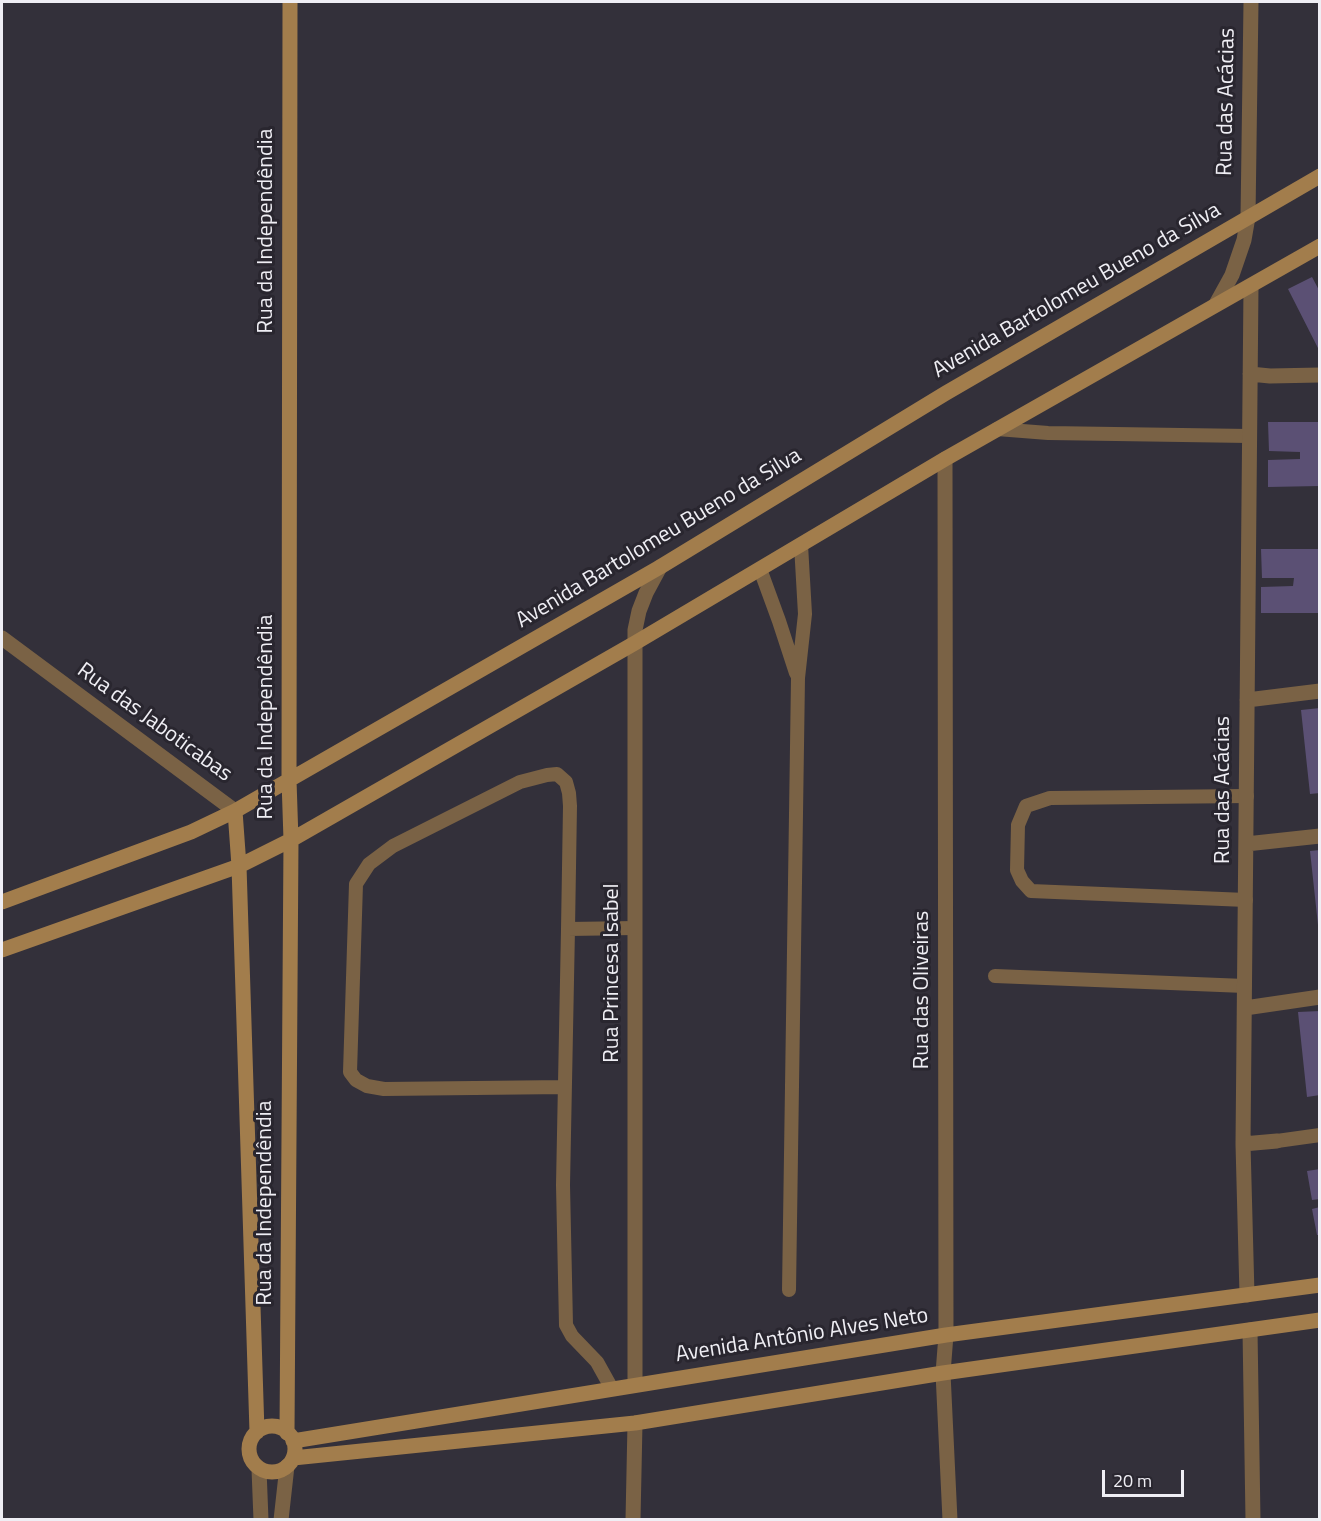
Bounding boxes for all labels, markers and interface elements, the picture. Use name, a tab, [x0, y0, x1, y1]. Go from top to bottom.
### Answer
street label: Rua das Acácias	[1213, 28, 1241, 176]
street label: Rua da Independêndia	[254, 128, 280, 334]
street label: Avenida Bartolomeu Bueno da Silva	[928, 198, 1226, 384]
street label: Avenida Bartolomeu Bueno da Silva	[512, 443, 806, 635]
street label: Rua da Independêndia	[254, 614, 280, 820]
street label: Rua das Jaboticabas	[71, 658, 237, 788]
street label: Rua das Acácias	[1211, 716, 1237, 864]
street label: Rua Princesa Isabel	[600, 883, 626, 1063]
street label: Rua das Oliveiras	[910, 911, 936, 1069]
street label: Rua da Independêndia	[253, 1100, 279, 1306]
street label: Avenida Antônio Alves Neto	[674, 1303, 930, 1369]
scale bar	[1105, 1458, 1188, 1496]
text: 20 m	[1113, 1467, 1152, 1494]

